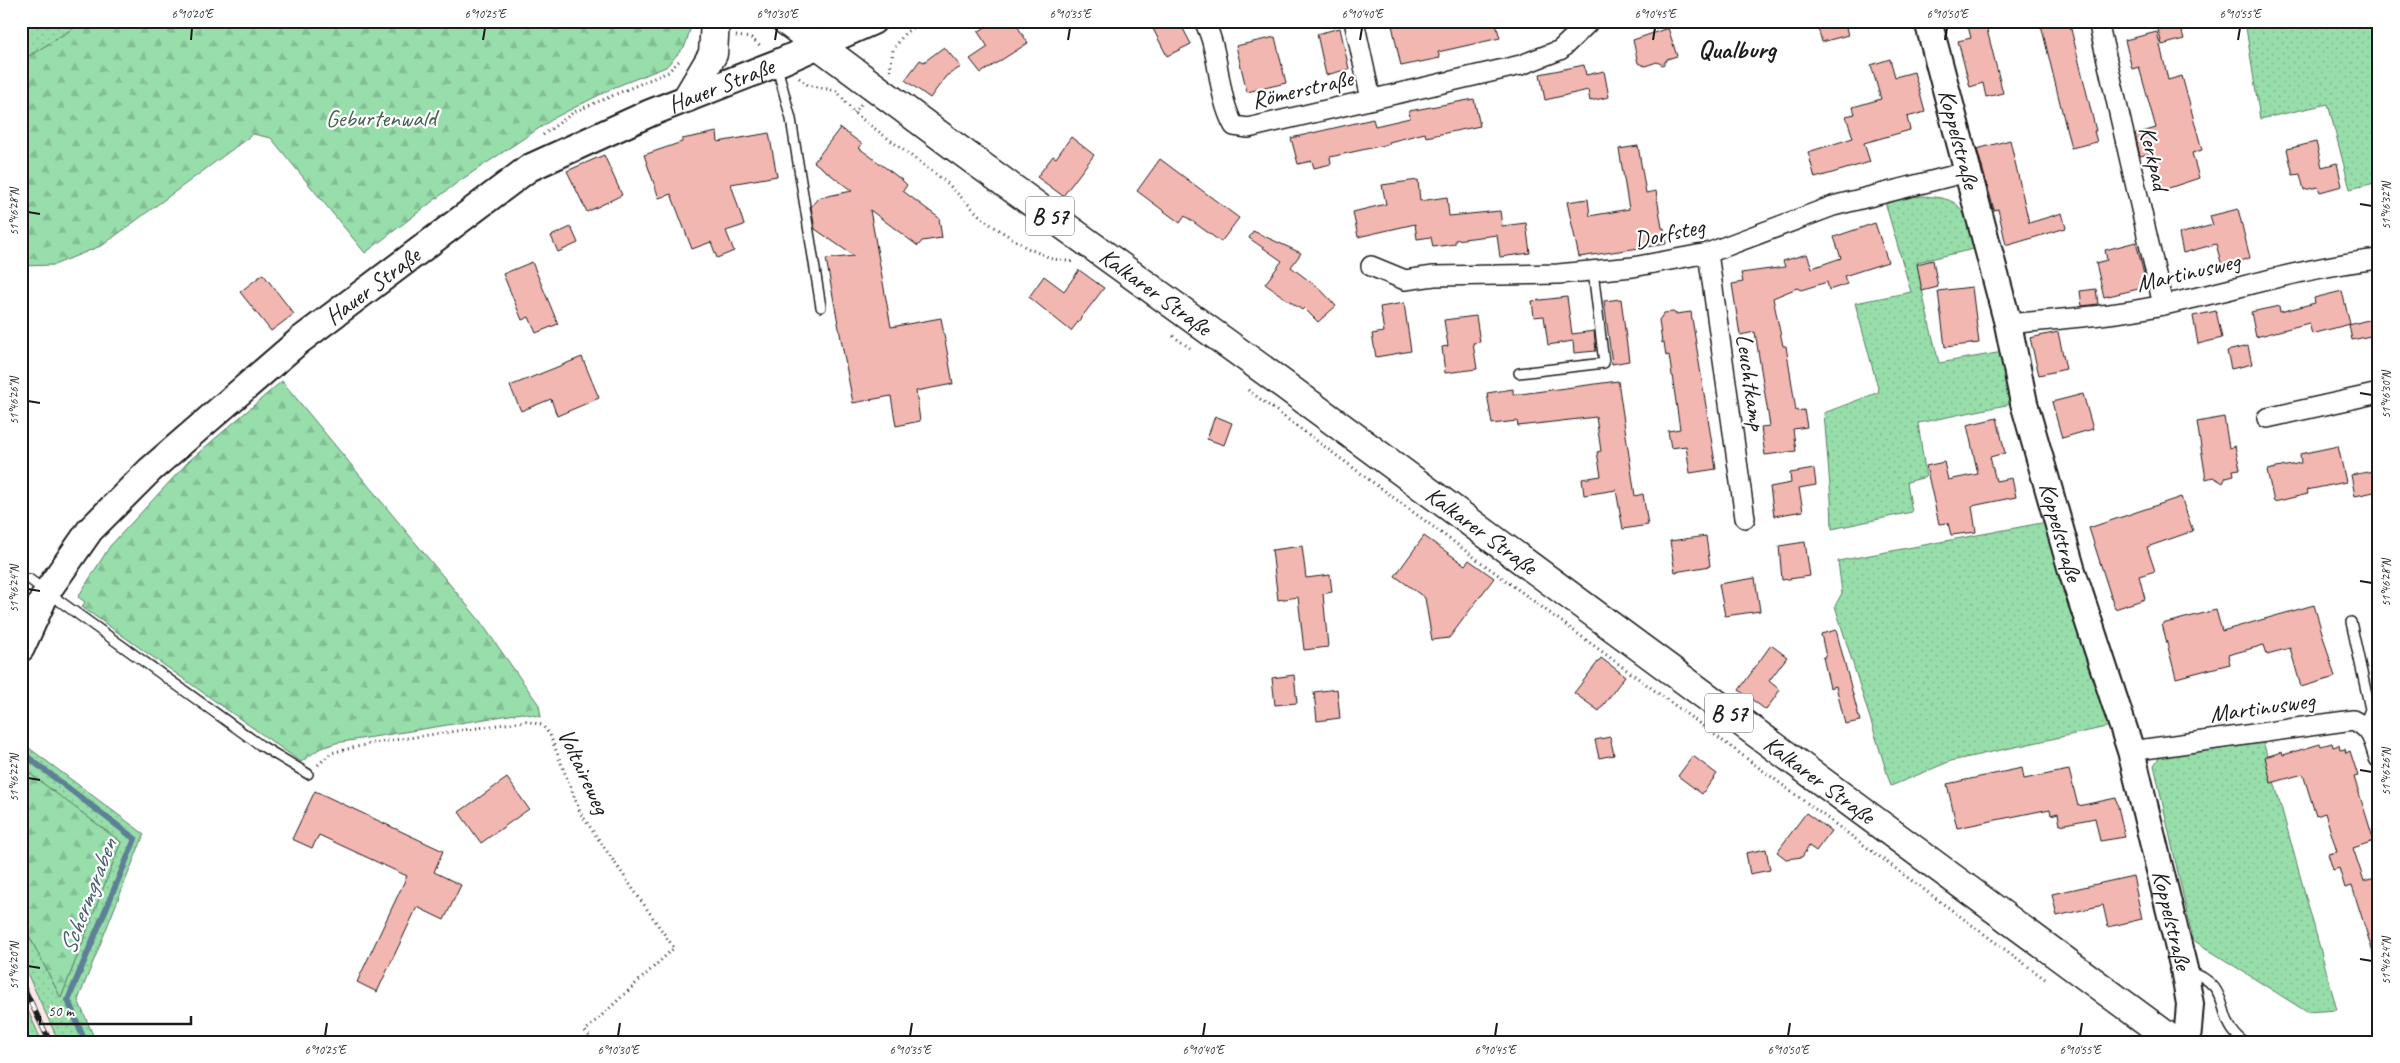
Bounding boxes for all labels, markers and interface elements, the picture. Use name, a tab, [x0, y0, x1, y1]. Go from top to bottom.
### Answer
text: 6°10'20"E	[172, 6, 214, 22]
text: 6°10'25"E	[465, 6, 507, 22]
text: 6°10'30"E	[757, 6, 799, 22]
text: 6°10'35"E	[1050, 6, 1092, 22]
text: 6°10'40"E	[1342, 6, 1384, 22]
text: 6°10'45"E	[1635, 6, 1677, 22]
text: 6°10'50"E	[1927, 6, 1969, 22]
text: 6°10'55"E	[2220, 6, 2262, 22]
district label: Qualburg	[1698, 33, 1778, 66]
street label: Hauer Straße	[664, 50, 780, 120]
street label: Römerstraße	[1248, 62, 1358, 115]
street label: Koppelstraße	[1932, 86, 1987, 194]
park label: Geburtenwald	[326, 103, 440, 133]
street label: Kerkpad	[2132, 123, 2177, 196]
text: 51°46'32"N	[2378, 181, 2394, 230]
text: 51°46'28"N	[6, 187, 22, 236]
road number: B 57	[1026, 197, 1074, 236]
street label: Dorfsteg	[1631, 210, 1709, 255]
street label: Hauer Straße	[319, 239, 428, 331]
street label: Kalkarer Straße	[1094, 241, 1219, 344]
street label: Martinusweg	[2133, 245, 2244, 298]
street label: Leuchtkamp	[1729, 332, 1773, 434]
text: 51°46'30"N	[2378, 370, 2394, 419]
text: 51°46'26"N	[6, 376, 22, 425]
street label: Kalkarer Straße	[1420, 479, 1545, 583]
street label: Koppelstraße	[2032, 479, 2090, 587]
text: 51°46'28"N	[2378, 558, 2394, 607]
text: 51°46'24"N	[6, 564, 22, 613]
street label: Martinusweg	[2208, 685, 2318, 729]
road number: B 57	[1705, 694, 1753, 732]
street label: Voltaireweg	[551, 724, 618, 821]
street label: Kalkarer Straße	[1758, 729, 1883, 832]
text: 51°46'26"N	[2378, 747, 2394, 796]
text: 51°46'22"N	[6, 753, 22, 802]
water label: Schermgraben	[51, 832, 125, 959]
street label: Koppelstraße	[2146, 867, 2199, 975]
text: 51°46'24"N	[2378, 936, 2394, 985]
text: 51°46'20"N	[6, 941, 22, 990]
scale bar	[40, 993, 191, 1025]
text: 50 m	[48, 1002, 75, 1021]
text: 6°10'25"E	[305, 1042, 347, 1058]
text: 6°10'30"E	[598, 1042, 640, 1058]
text: 6°10'35"E	[890, 1042, 932, 1058]
text: 6°10'40"E	[1183, 1042, 1225, 1058]
text: 6°10'45"E	[1475, 1042, 1517, 1058]
text: 6°10'50"E	[1768, 1042, 1810, 1058]
text: 6°10'55"E	[2060, 1042, 2102, 1058]

